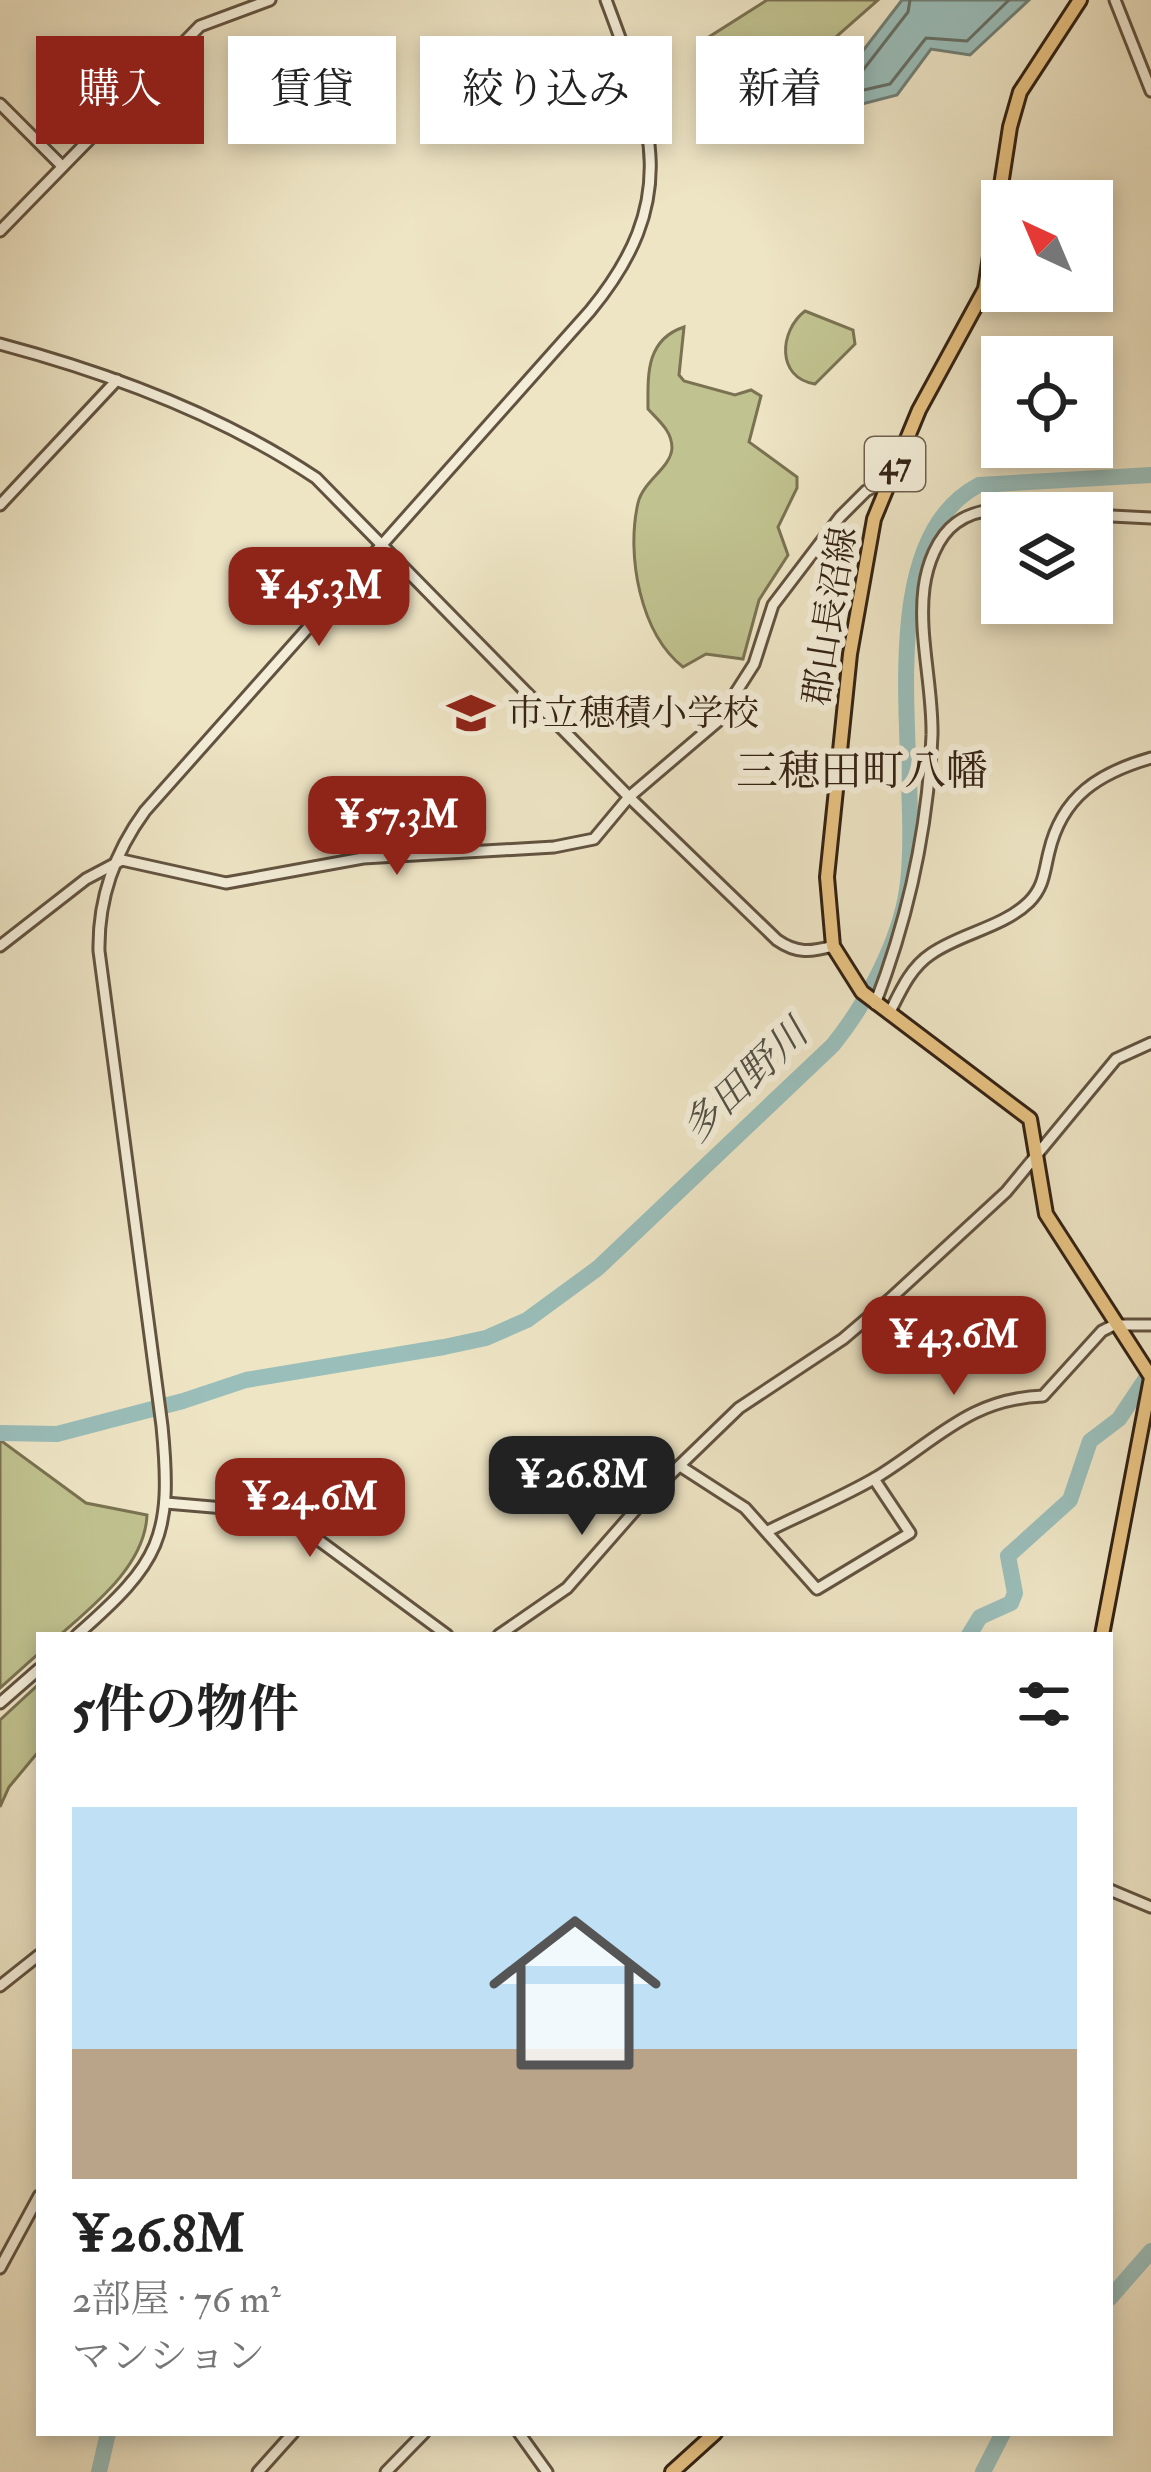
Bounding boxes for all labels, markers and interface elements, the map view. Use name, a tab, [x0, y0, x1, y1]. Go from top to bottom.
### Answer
chip: 購入	[36, 36, 204, 144]
chip: 賃貸	[228, 36, 396, 144]
chip: 絞り込み	[420, 36, 672, 144]
chip: 新着	[696, 36, 864, 144]
north arrow	[981, 180, 1113, 312]
map controls	[981, 180, 1113, 624]
button: locate	[981, 336, 1113, 468]
road number: 47	[865, 437, 925, 491]
button: layers	[981, 492, 1113, 624]
street label: 郡山長沼線	[794, 524, 866, 708]
pin: ¥45.3M	[221, 547, 417, 649]
text: ¥45.3M	[255, 561, 383, 610]
school or university icon: 市立穂積小学校	[446, 688, 496, 738]
place label: 市立穂積小学校	[507, 691, 759, 736]
district label: 三穂田町八幡	[736, 746, 988, 798]
pin: ¥57.3M	[299, 776, 495, 878]
text: ¥57.3M	[335, 790, 459, 839]
water label: 多田野川	[672, 1006, 821, 1153]
pin: ¥43.6M	[856, 1296, 1052, 1398]
text: ¥43.6M	[889, 1310, 1019, 1359]
pin: ¥26.8M	[484, 1436, 680, 1538]
text: ¥26.8M	[516, 1450, 648, 1499]
pin: ¥24.6M	[212, 1458, 408, 1560]
text: ¥24.6M	[242, 1472, 378, 1521]
icon: filters	[1011, 1671, 1077, 1737]
text: 5件の物件	[72, 1678, 298, 1742]
icon: home	[467, 1885, 683, 2101]
text: ¥26.8M	[72, 2203, 245, 2267]
text: 2部屋 · 76 m²	[72, 2275, 281, 2324]
text: マンション	[72, 2332, 265, 2381]

